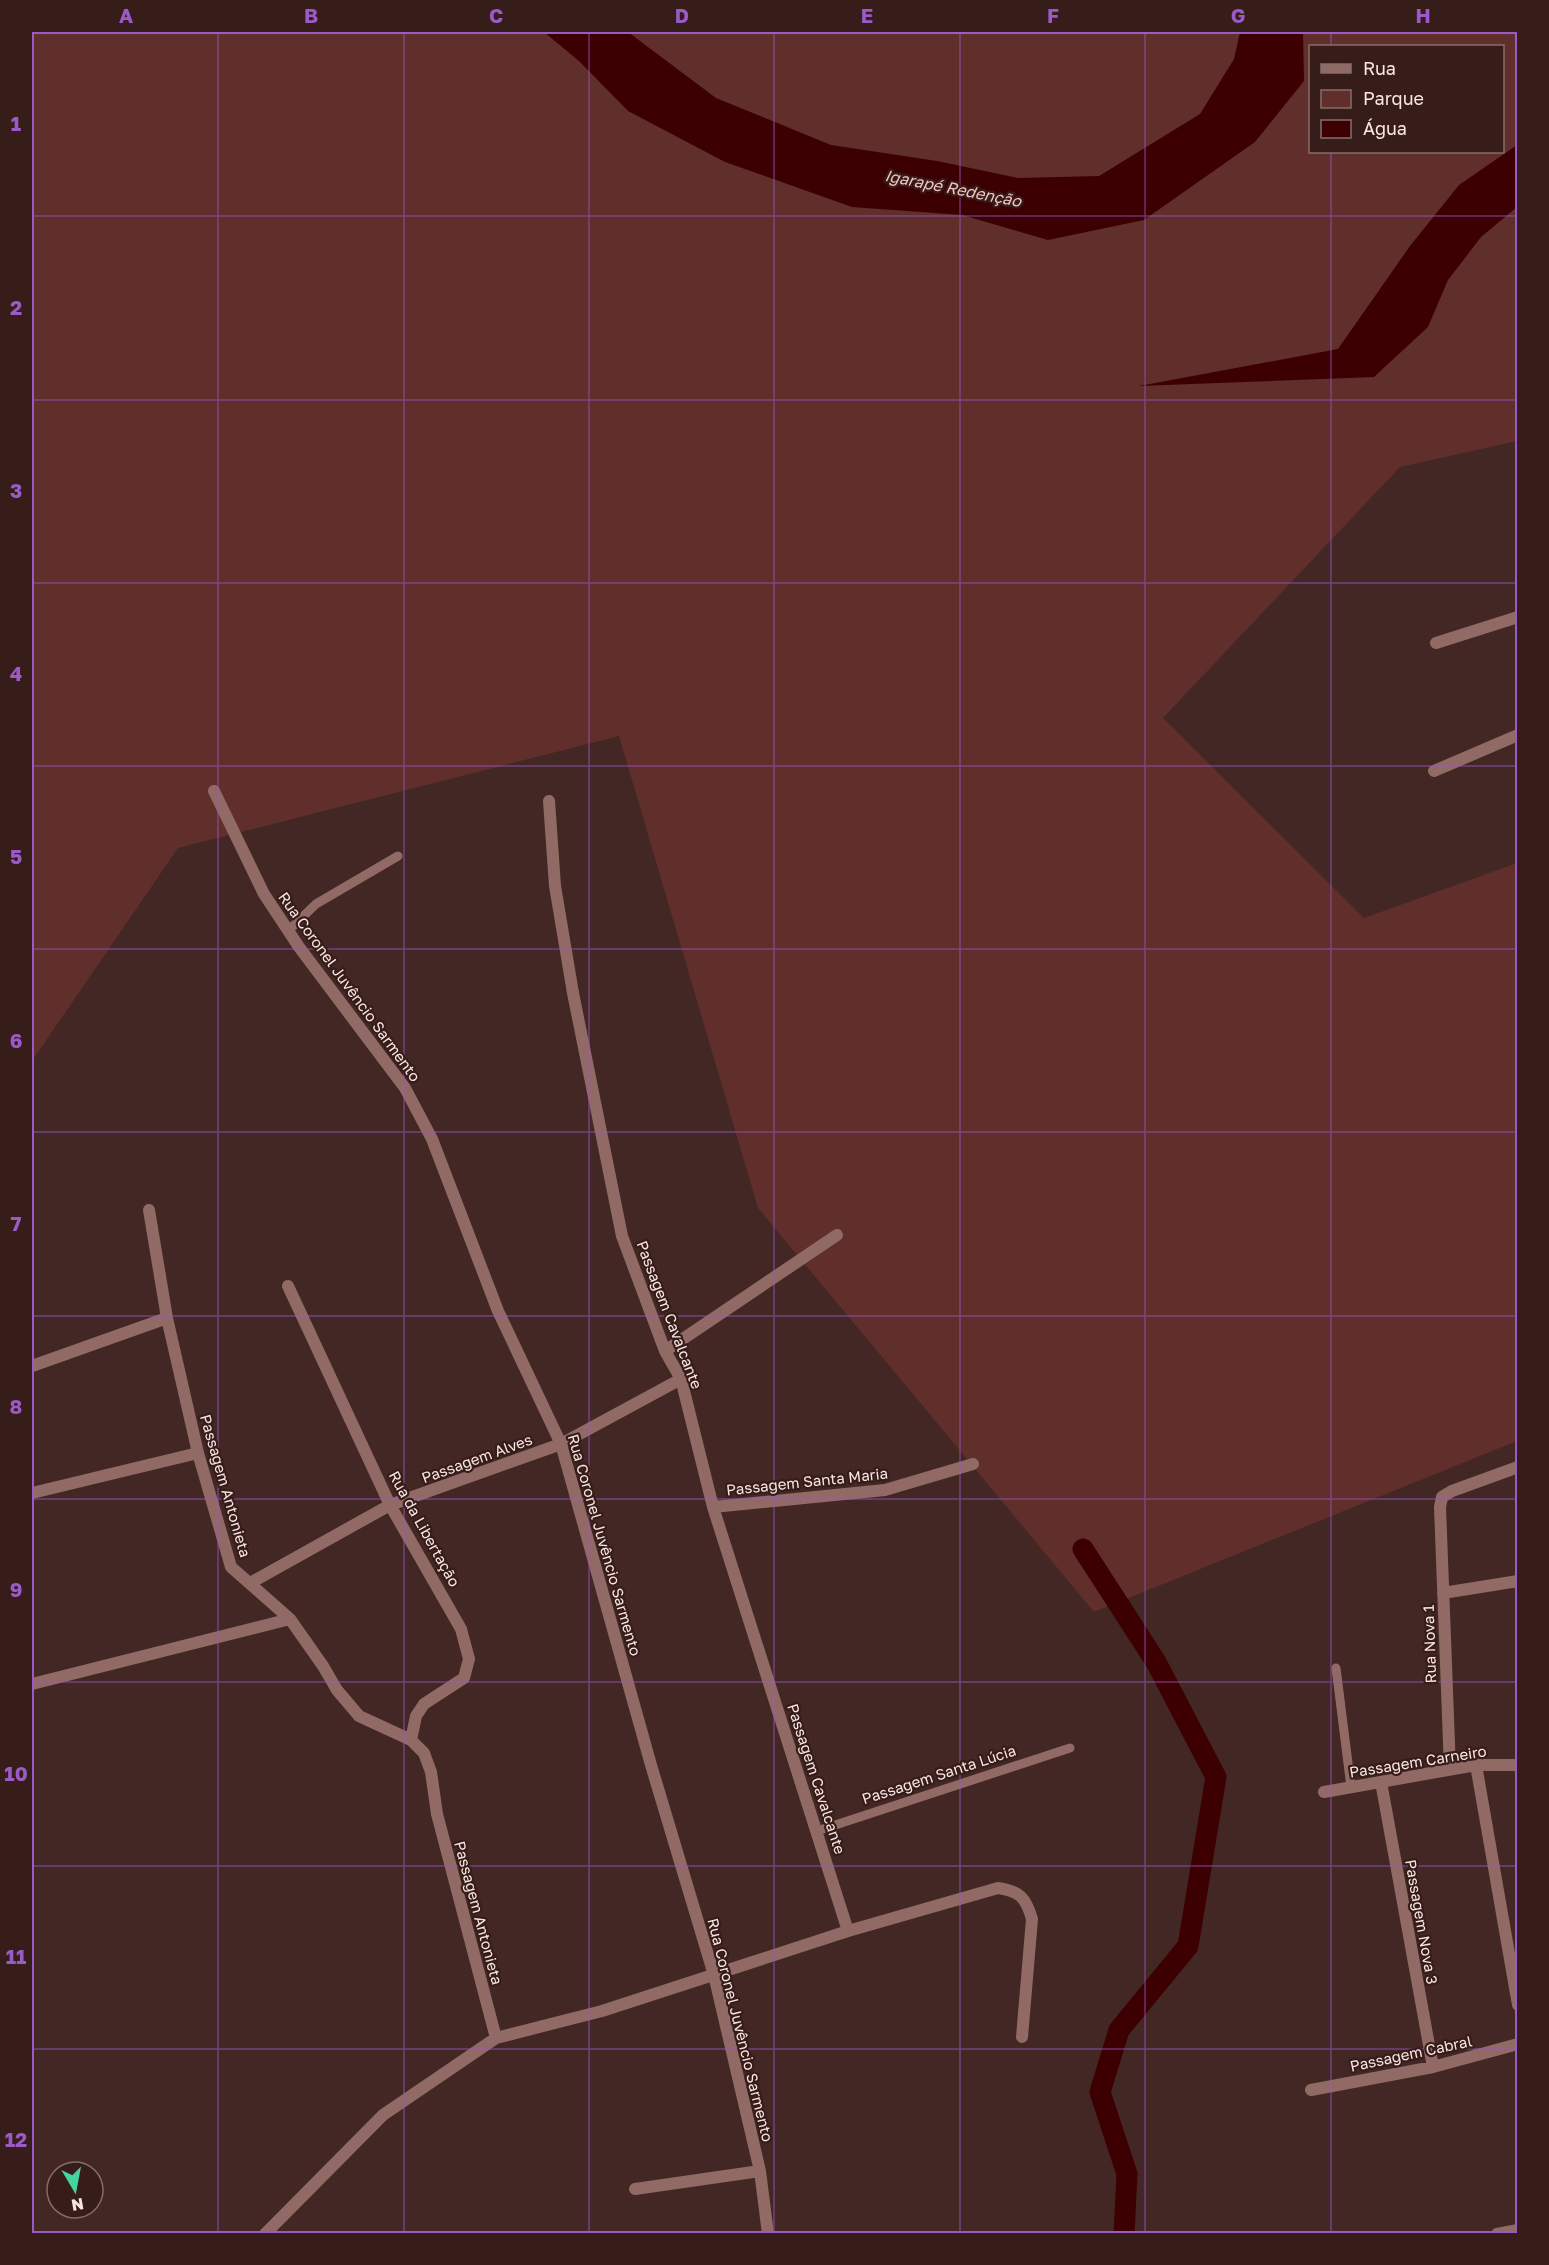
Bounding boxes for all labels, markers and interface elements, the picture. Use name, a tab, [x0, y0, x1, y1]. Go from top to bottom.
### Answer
text: A	[119, 3, 133, 27]
text: B	[304, 3, 318, 27]
text: C	[489, 3, 503, 27]
text: D	[675, 3, 689, 27]
text: E	[861, 3, 873, 27]
text: F	[1047, 3, 1059, 27]
text: G	[1231, 3, 1245, 27]
text: H	[1415, 3, 1431, 27]
legend	[1309, 45, 1504, 153]
text: Rua	[1363, 57, 1396, 79]
text: Parque	[1363, 87, 1424, 109]
text: 1	[11, 111, 21, 135]
text: Água	[1363, 117, 1407, 139]
water label: Igarapé Redenção	[883, 165, 1024, 211]
text: 2	[10, 295, 22, 319]
text: 3	[10, 478, 22, 502]
text: 4	[10, 661, 22, 685]
text: 5	[10, 844, 22, 868]
street label: Rua Coronel Juvêncio Sarmento	[275, 888, 425, 1085]
text: 6	[10, 1028, 22, 1052]
text: 7	[11, 1211, 22, 1235]
street label: Passagem Cavalcante	[633, 1238, 707, 1392]
text: 8	[10, 1394, 22, 1418]
street label: Passagem Antonieta	[197, 1412, 255, 1559]
street label: Passagem Alves	[419, 1430, 535, 1486]
street label: Rua Coronel Juvêncio Sarmento	[565, 1432, 645, 1658]
street label: Passagem Santa Maria	[725, 1464, 889, 1498]
street label: Rua da Libertação	[386, 1468, 464, 1589]
text: 9	[10, 1577, 22, 1601]
street label: Rua Nova 1	[1419, 1604, 1439, 1684]
street label: Passagem Cavalcante	[784, 1701, 850, 1857]
street label: Passagem Santa Lúcia	[859, 1741, 1018, 1807]
street label: Passagem Carneiro	[1348, 1741, 1488, 1781]
text: 10	[4, 1761, 28, 1785]
street label: Passagem Antonieta	[451, 1839, 507, 1987]
street label: Passagem Nova 3	[1402, 1858, 1442, 1986]
street label: Rua Coronel Juvêncio Sarmento	[704, 1916, 778, 2143]
text: 11	[6, 1944, 26, 1968]
street label: Passagem Cabral	[1348, 2031, 1474, 2075]
text: 12	[5, 2127, 27, 2151]
north arrow	[45, 2160, 105, 2220]
text: N	[70, 2194, 85, 2216]

